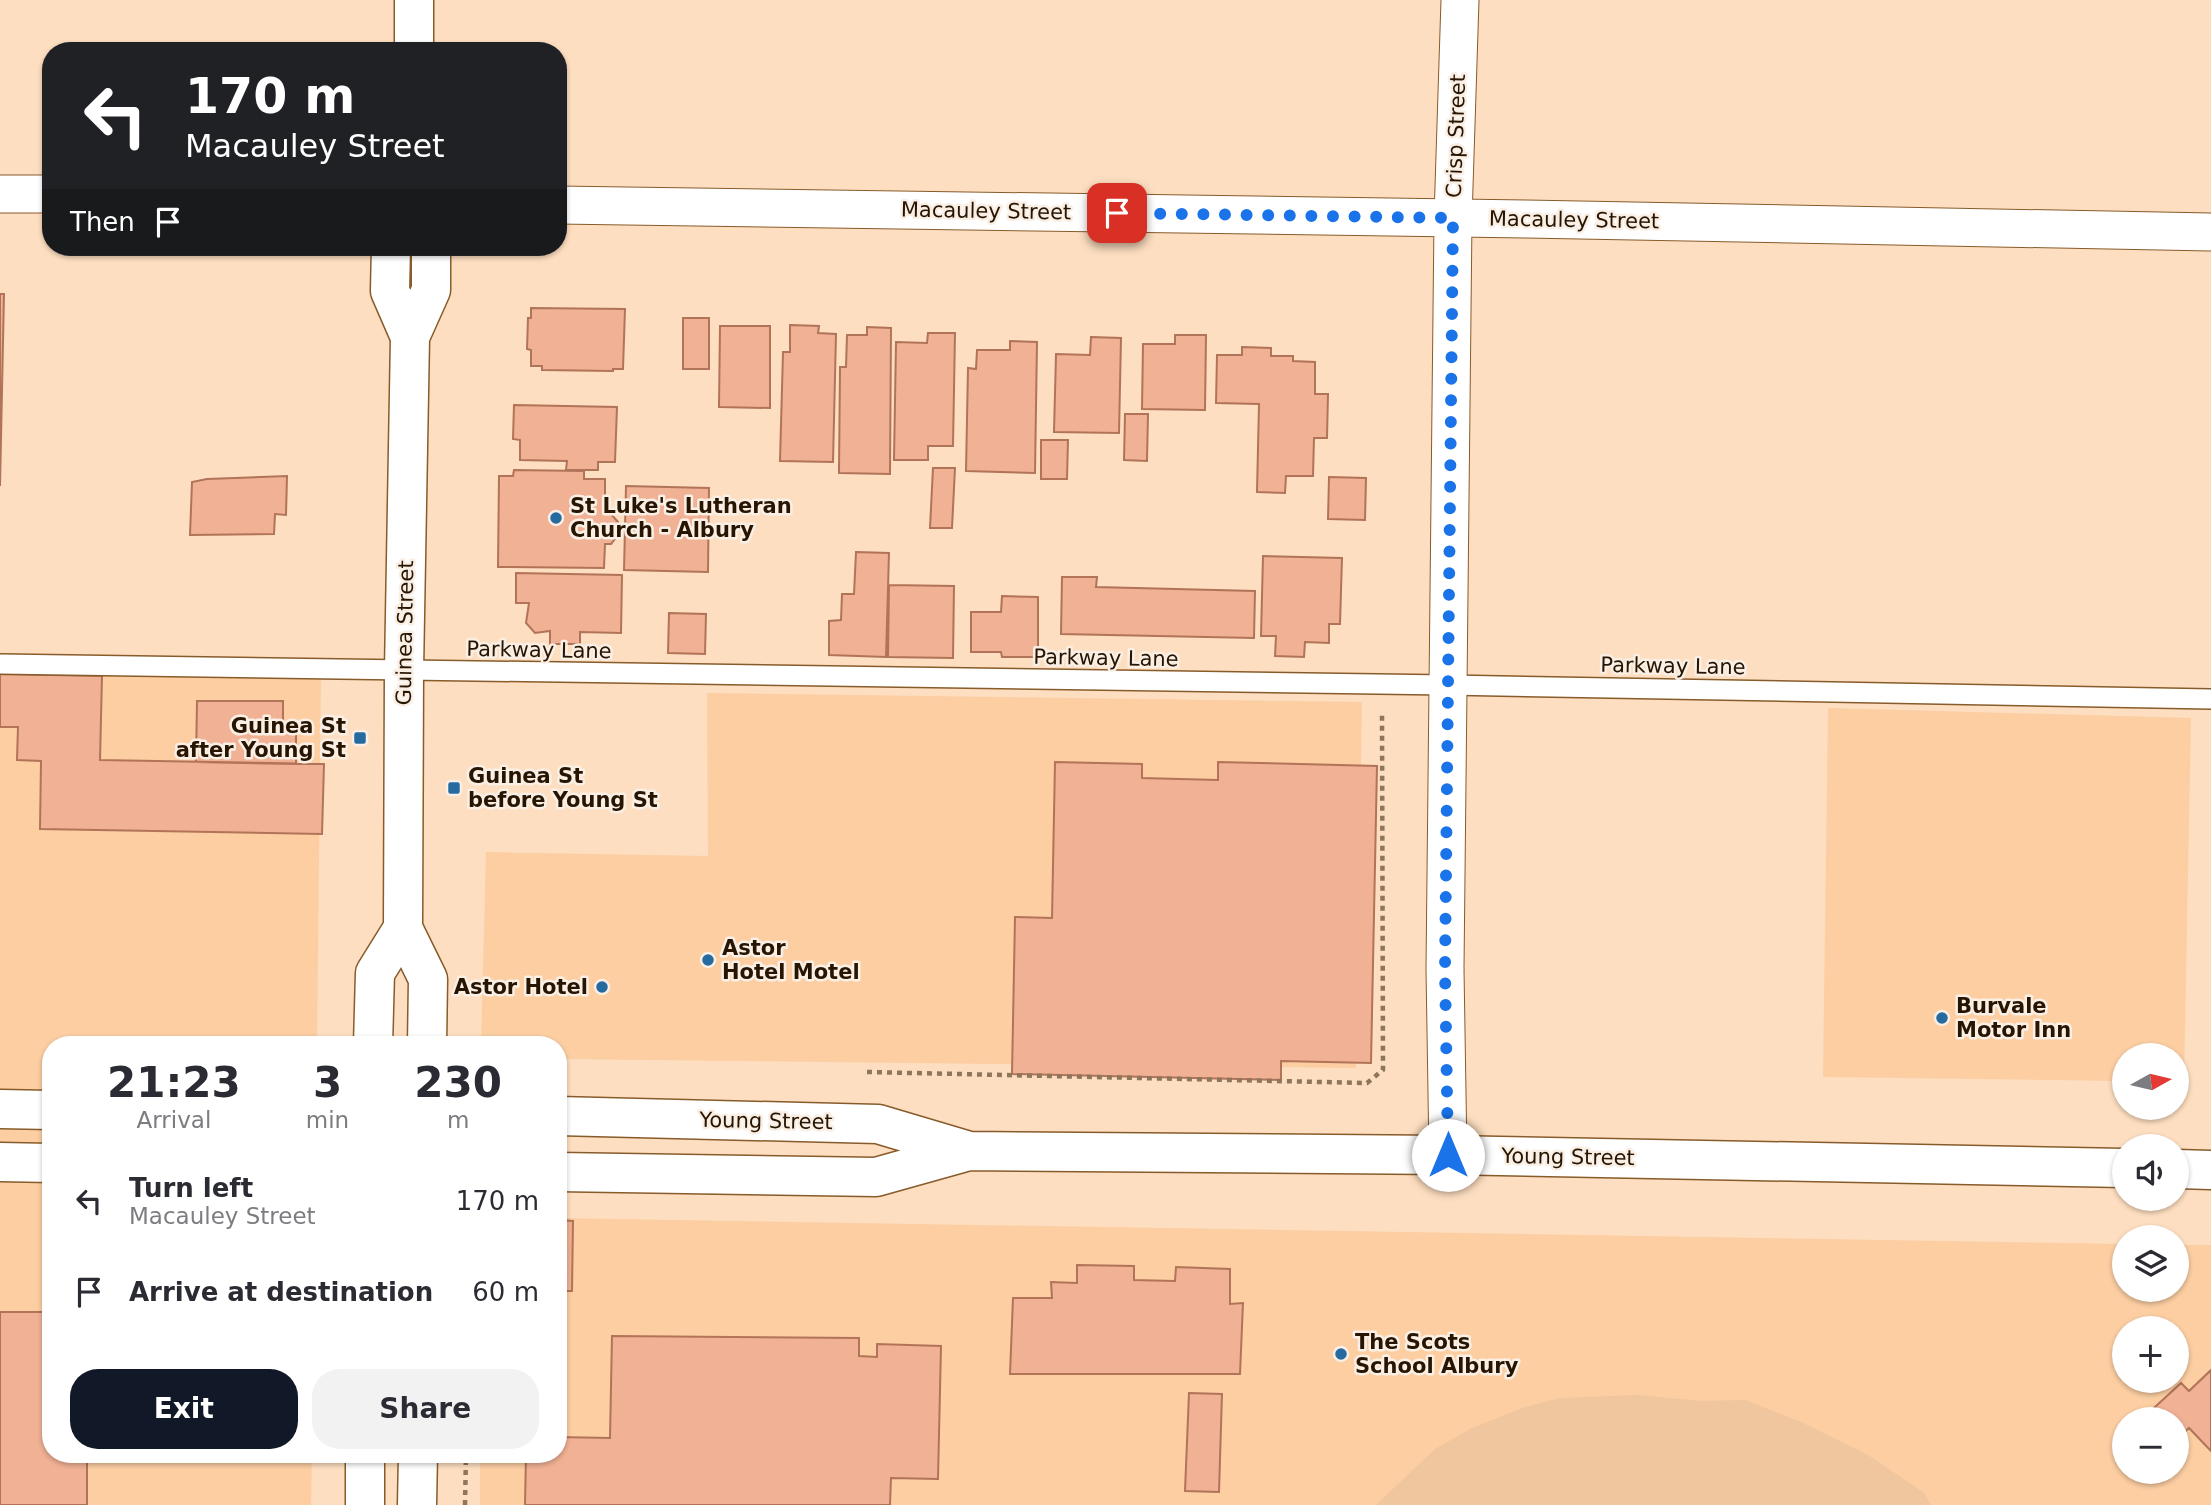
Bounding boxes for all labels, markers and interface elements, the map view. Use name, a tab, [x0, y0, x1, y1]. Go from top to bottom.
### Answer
text: 170 m	[185, 68, 355, 125]
icon: left	[70, 70, 161, 161]
street label: Crisp Street	[1442, 74, 1470, 198]
text: Macauley Street	[185, 127, 445, 165]
pin	[1087, 183, 1147, 243]
icon: arrive	[1098, 194, 1136, 232]
street label: Macauley Street	[901, 198, 1071, 224]
icon: arrive	[149, 203, 187, 241]
text: Then	[70, 207, 135, 237]
street label: Macauley Street	[1489, 207, 1659, 233]
place label: St Luke's Lutheran Church - Albury	[570, 494, 792, 542]
marker: St Luke's Lutheran Church - Albury	[548, 510, 564, 526]
street label: Guinea Street	[392, 560, 418, 706]
street label: Parkway Lane	[466, 637, 612, 663]
street label: Parkway Lane	[1033, 645, 1179, 671]
street label: Parkway Lane	[1600, 653, 1746, 679]
place label: Guinea St after Young St	[176, 714, 346, 762]
marker: Guinea St after Young St	[352, 730, 368, 746]
place label: Guinea St before Young St	[468, 764, 658, 812]
marker: Guinea St before Young St	[446, 780, 462, 796]
place label: Astor Hotel Motel	[722, 936, 860, 984]
marker: Astor Hotel Motel	[700, 952, 716, 968]
place label: Astor Hotel	[454, 975, 588, 999]
marker: Astor Hotel	[594, 979, 610, 995]
place label: Burvale Motor Inn	[1956, 994, 2071, 1042]
marker: Burvale Motor Inn	[1934, 1010, 1950, 1026]
north arrow	[2112, 1043, 2189, 1120]
map controls	[2112, 1043, 2189, 1484]
text: 21:23	[107, 1058, 241, 1107]
text: 3	[313, 1058, 342, 1107]
text: 230	[414, 1058, 502, 1107]
text: Arrival	[137, 1107, 211, 1133]
text: min	[306, 1107, 349, 1133]
text: m	[447, 1107, 469, 1133]
street label: Young Street	[698, 1108, 833, 1134]
position arrow	[1411, 1118, 1485, 1192]
button: sound	[2112, 1134, 2189, 1211]
street label: Young Street	[1500, 1144, 1635, 1170]
text: Turn left	[129, 1173, 253, 1203]
icon: left	[70, 1182, 108, 1220]
text: 170 m	[456, 1186, 539, 1216]
text: Macauley Street	[129, 1203, 316, 1229]
button: layers	[2112, 1225, 2189, 1302]
icon: arrive	[70, 1273, 108, 1311]
text: Arrive at destination	[129, 1277, 433, 1307]
text: 60 m	[472, 1277, 539, 1307]
button: +	[2112, 1316, 2189, 1393]
place label: The Scots School Albury	[1355, 1330, 1519, 1378]
marker: The Scots School Albury	[1333, 1346, 1349, 1362]
button: Exit	[70, 1369, 298, 1449]
button: Share	[312, 1369, 539, 1449]
button: −	[2112, 1407, 2189, 1484]

